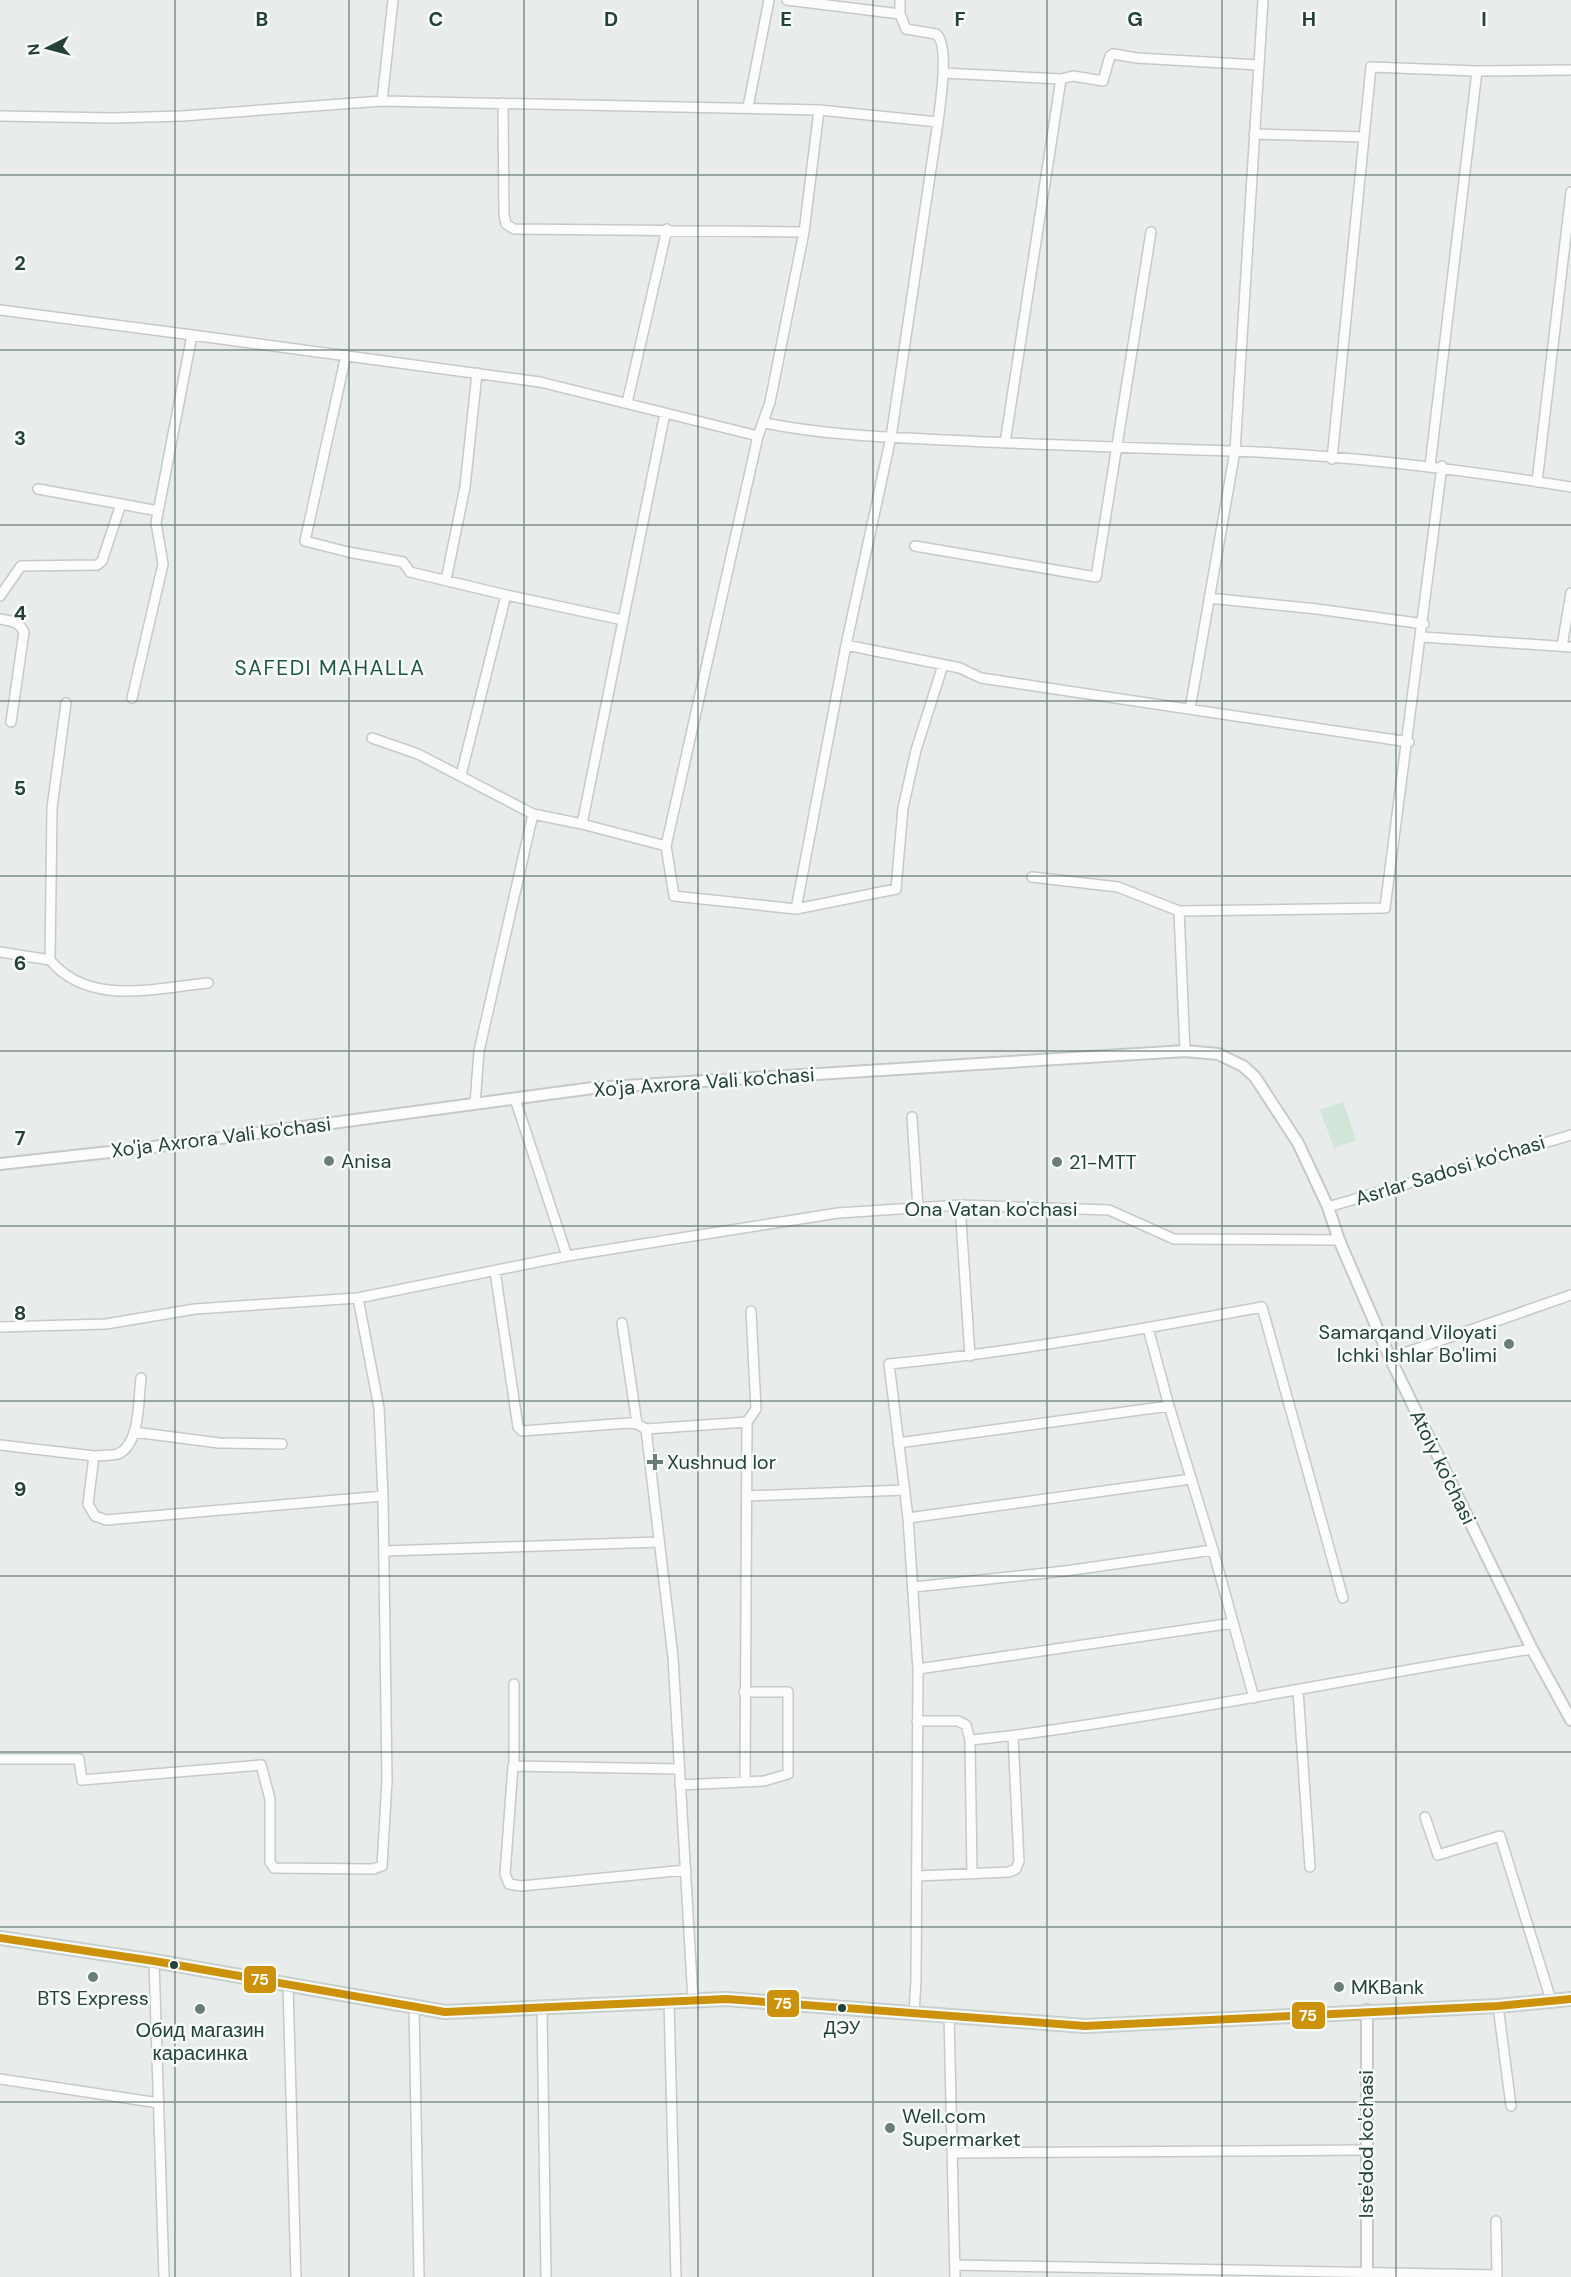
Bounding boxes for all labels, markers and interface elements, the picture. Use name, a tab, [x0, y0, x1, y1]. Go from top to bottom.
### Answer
text: B	[256, 6, 268, 32]
text: C	[429, 6, 443, 32]
text: D	[604, 6, 618, 32]
text: E	[780, 6, 792, 32]
text: F	[954, 6, 966, 32]
text: G	[1127, 6, 1143, 32]
text: H	[1302, 6, 1316, 32]
text: I	[1481, 6, 1487, 32]
north arrow	[18, 18, 78, 78]
text: N	[23, 43, 45, 56]
text: 2	[14, 250, 26, 276]
text: 3	[14, 425, 26, 451]
text: 4	[14, 600, 27, 626]
district label: SAFEDI MAHALLA	[234, 654, 426, 682]
text: 5	[14, 775, 26, 801]
text: 6	[14, 950, 26, 976]
street label: Xo'ja Axrora Vali ko'chasi	[593, 1061, 815, 1103]
street label: Xo'ja Axrora Vali ko'chasi	[110, 1111, 332, 1163]
text: 7	[15, 1125, 26, 1151]
street label: Asrlar Sadosi ko'chasi	[1352, 1129, 1548, 1211]
place label: Anisa	[341, 1148, 391, 1174]
place label: 21-MTT	[1069, 1149, 1137, 1175]
marker: Anisa	[322, 1154, 336, 1168]
marker: 21-MTT	[1050, 1155, 1064, 1169]
street label: Ona Vatan ko'chasi	[905, 1196, 1077, 1222]
text: 8	[14, 1300, 26, 1326]
place label: Samarqand Viloyati Ichki Ishlar Bo'limi	[1319, 1319, 1497, 1368]
marker: Samarqand Viloyati Ichki Ishlar Bo'limi	[1502, 1337, 1516, 1351]
street label: Atoiy ko'chasi	[1404, 1405, 1482, 1529]
place label: Xushnud lor	[667, 1449, 776, 1475]
marker: Xushnud lor	[648, 1455, 662, 1469]
text: 9	[14, 1476, 26, 1502]
unlabelled marker	[168, 1959, 180, 1971]
line badge: 75	[243, 1965, 277, 1994]
text: 75	[251, 1969, 269, 1990]
marker: BTS Express	[86, 1970, 100, 1984]
place label: MKBank	[1351, 1974, 1424, 2000]
marker: MKBank	[1332, 1980, 1346, 1994]
place label: BTS Express	[37, 1985, 149, 2011]
line badge: 75	[766, 1989, 800, 2018]
text: 75	[774, 1993, 792, 2014]
line badge: 75	[1291, 2001, 1326, 2030]
marker: Обид магазин карасинка	[193, 2002, 207, 2016]
marker: ДЭУ	[836, 2002, 848, 2014]
text: 75	[1299, 2005, 1317, 2026]
place label: ДЭУ	[824, 2016, 861, 2040]
place label: Обид магазин карасинка	[135, 2017, 265, 2066]
street label: Iste'dod ko'chasi	[1353, 2070, 1379, 2218]
place label: Well.com Supermarket	[902, 2103, 1021, 2152]
marker: Well.com Supermarket	[883, 2121, 897, 2135]

